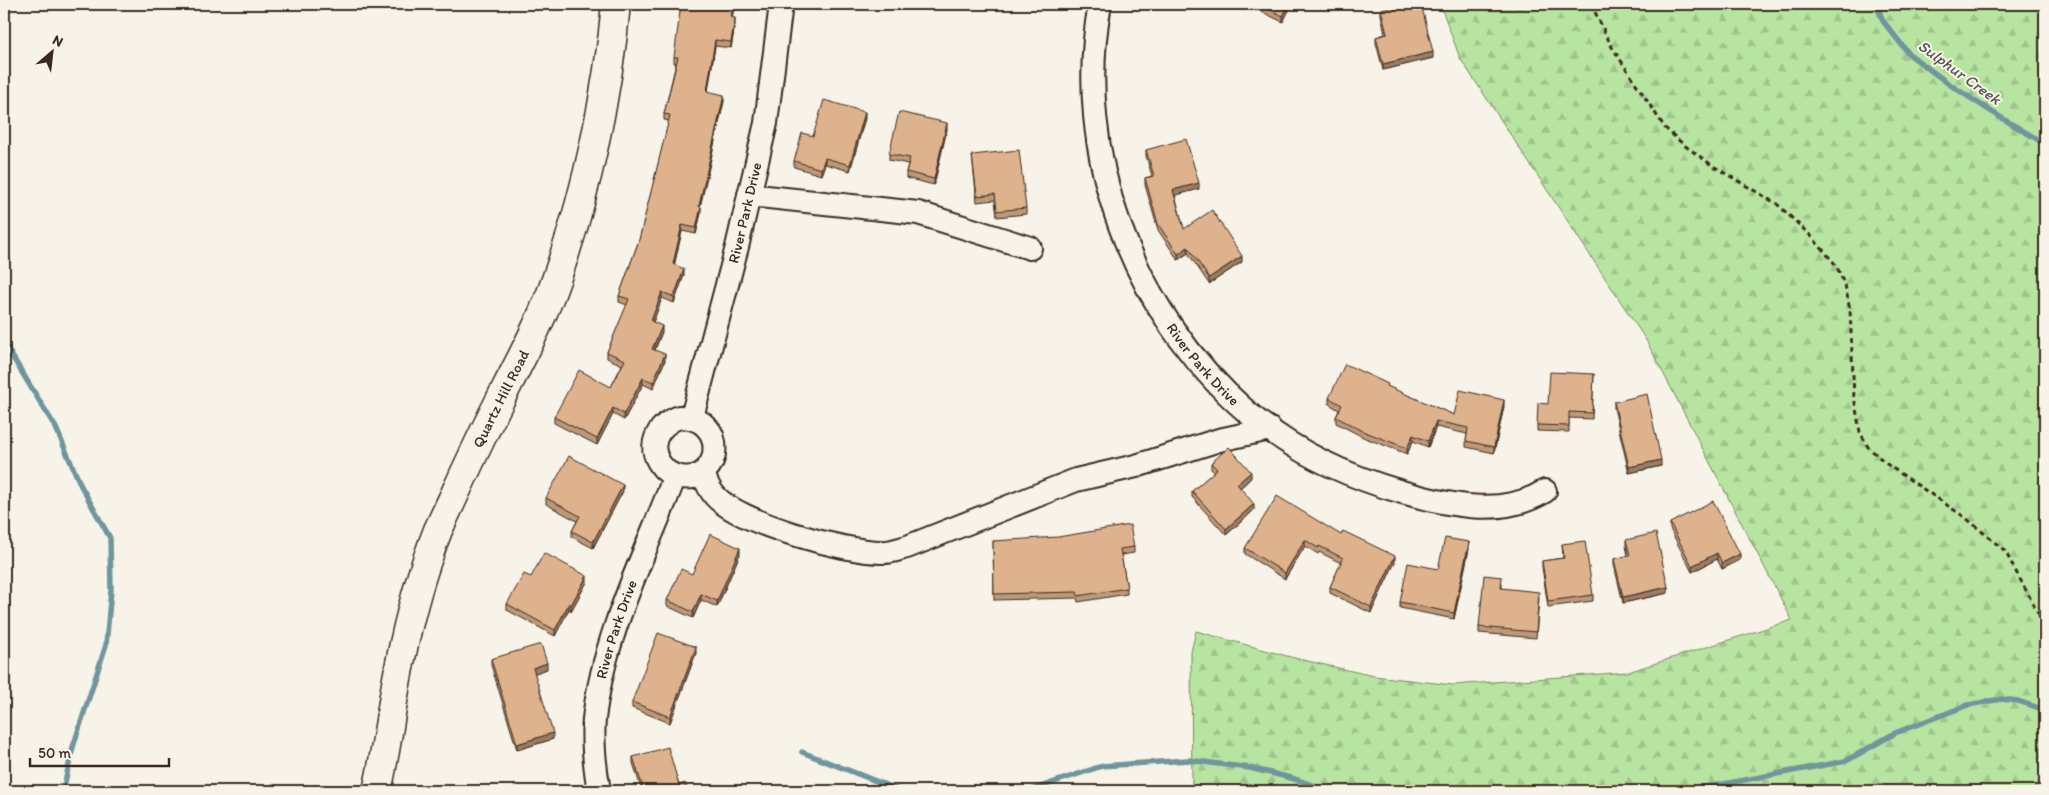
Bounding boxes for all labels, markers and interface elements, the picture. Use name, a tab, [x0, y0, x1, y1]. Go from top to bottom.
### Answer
north arrow	[28, 28, 78, 78]
text: N	[50, 31, 66, 51]
water label: Sulphur Creek	[1915, 36, 2005, 109]
street label: River Park Drive	[724, 161, 766, 265]
street label: River Park Drive	[1163, 320, 1243, 409]
street label: Quartz Hill Road	[469, 347, 533, 451]
street label: River Park Drive	[592, 577, 641, 681]
scale bar	[30, 735, 169, 767]
text: 50 m	[38, 744, 71, 762]

